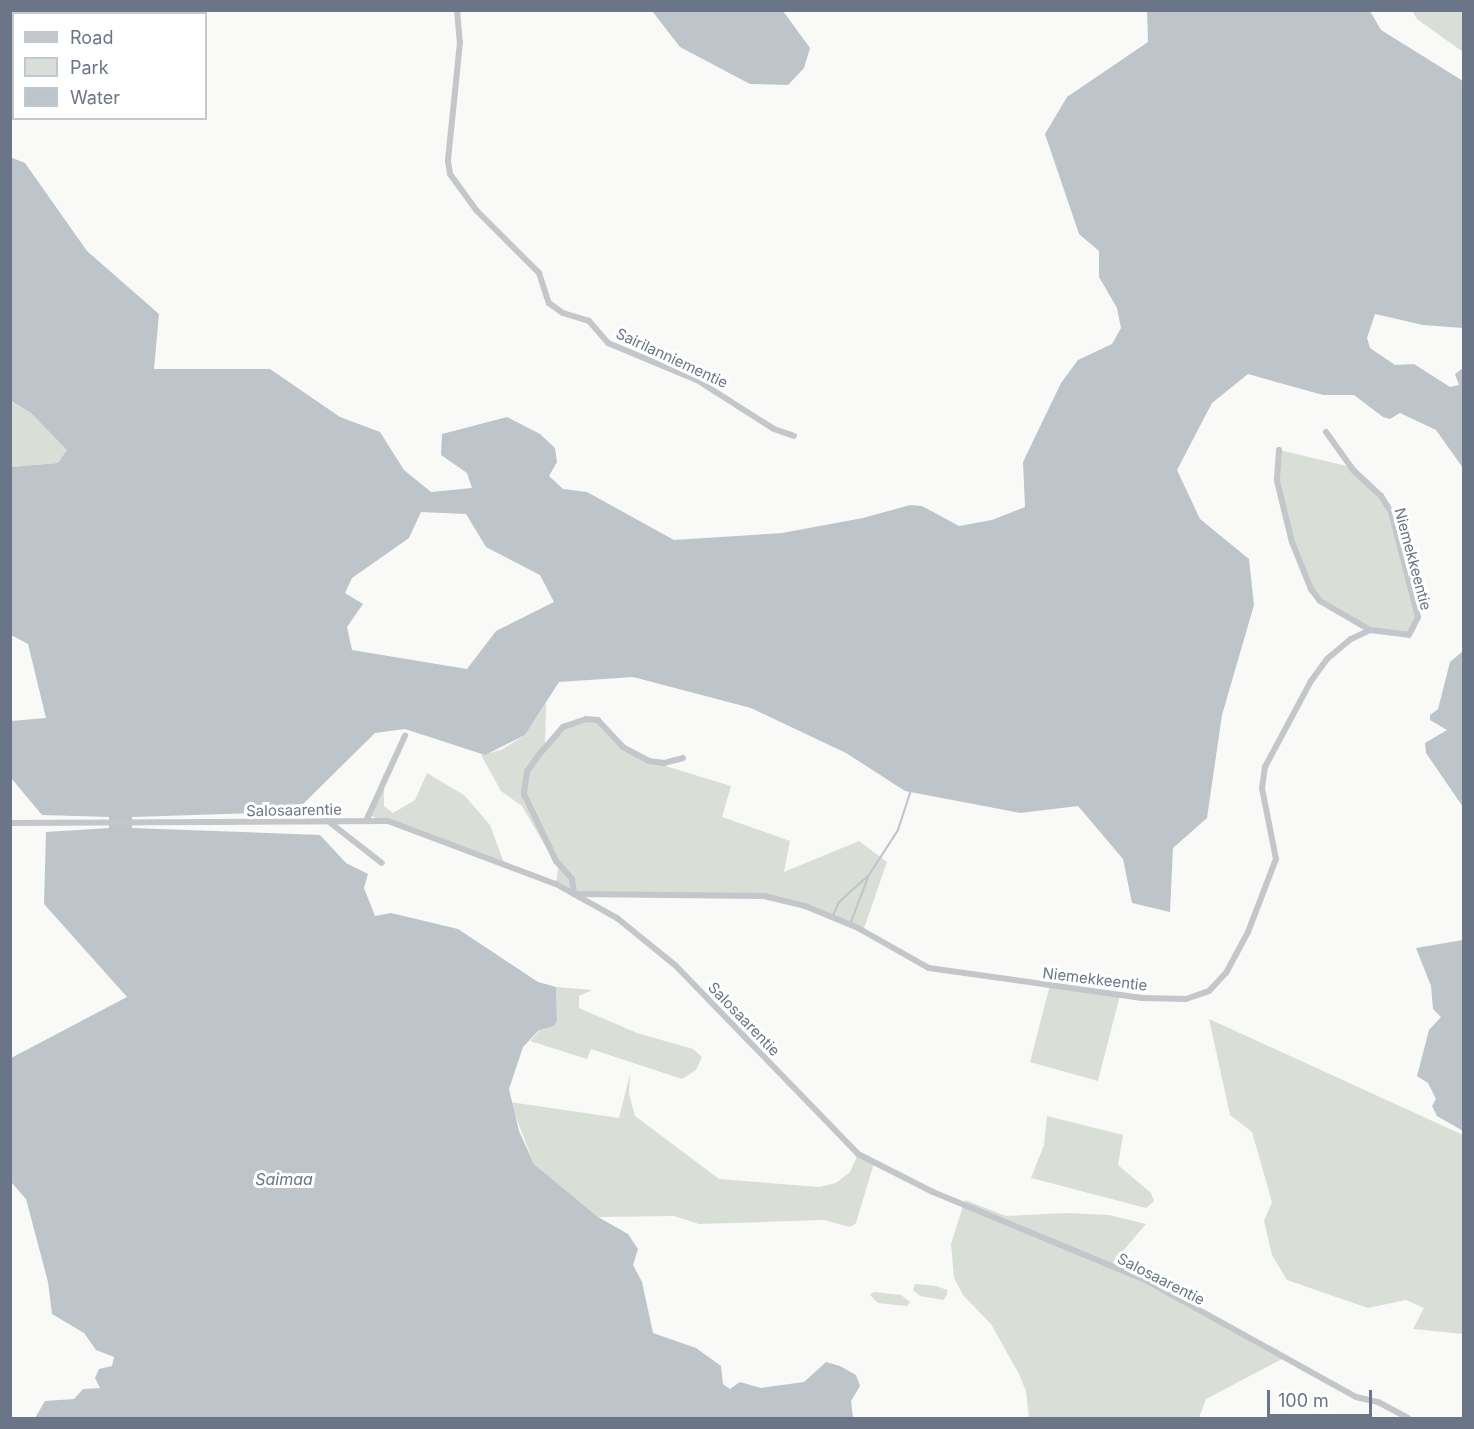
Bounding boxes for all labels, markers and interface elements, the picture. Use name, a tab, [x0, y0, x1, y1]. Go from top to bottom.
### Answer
legend	[12, 12, 207, 120]
text: Road	[70, 27, 113, 48]
text: Park	[70, 57, 109, 78]
text: Water	[70, 87, 120, 108]
street label: Sairilanniementie	[613, 324, 731, 392]
street label: Niemekkeentie	[1391, 506, 1435, 612]
street label: Salosaarentie	[246, 800, 342, 820]
street label: Niemekkeentie	[1042, 964, 1148, 994]
street label: Salosaarentie	[704, 978, 784, 1060]
water label: Saimaa	[255, 1169, 313, 1189]
street label: Salosaarentie	[1114, 1249, 1208, 1309]
scale bar	[1270, 1378, 1375, 1416]
text: 100 m	[1278, 1390, 1329, 1411]

